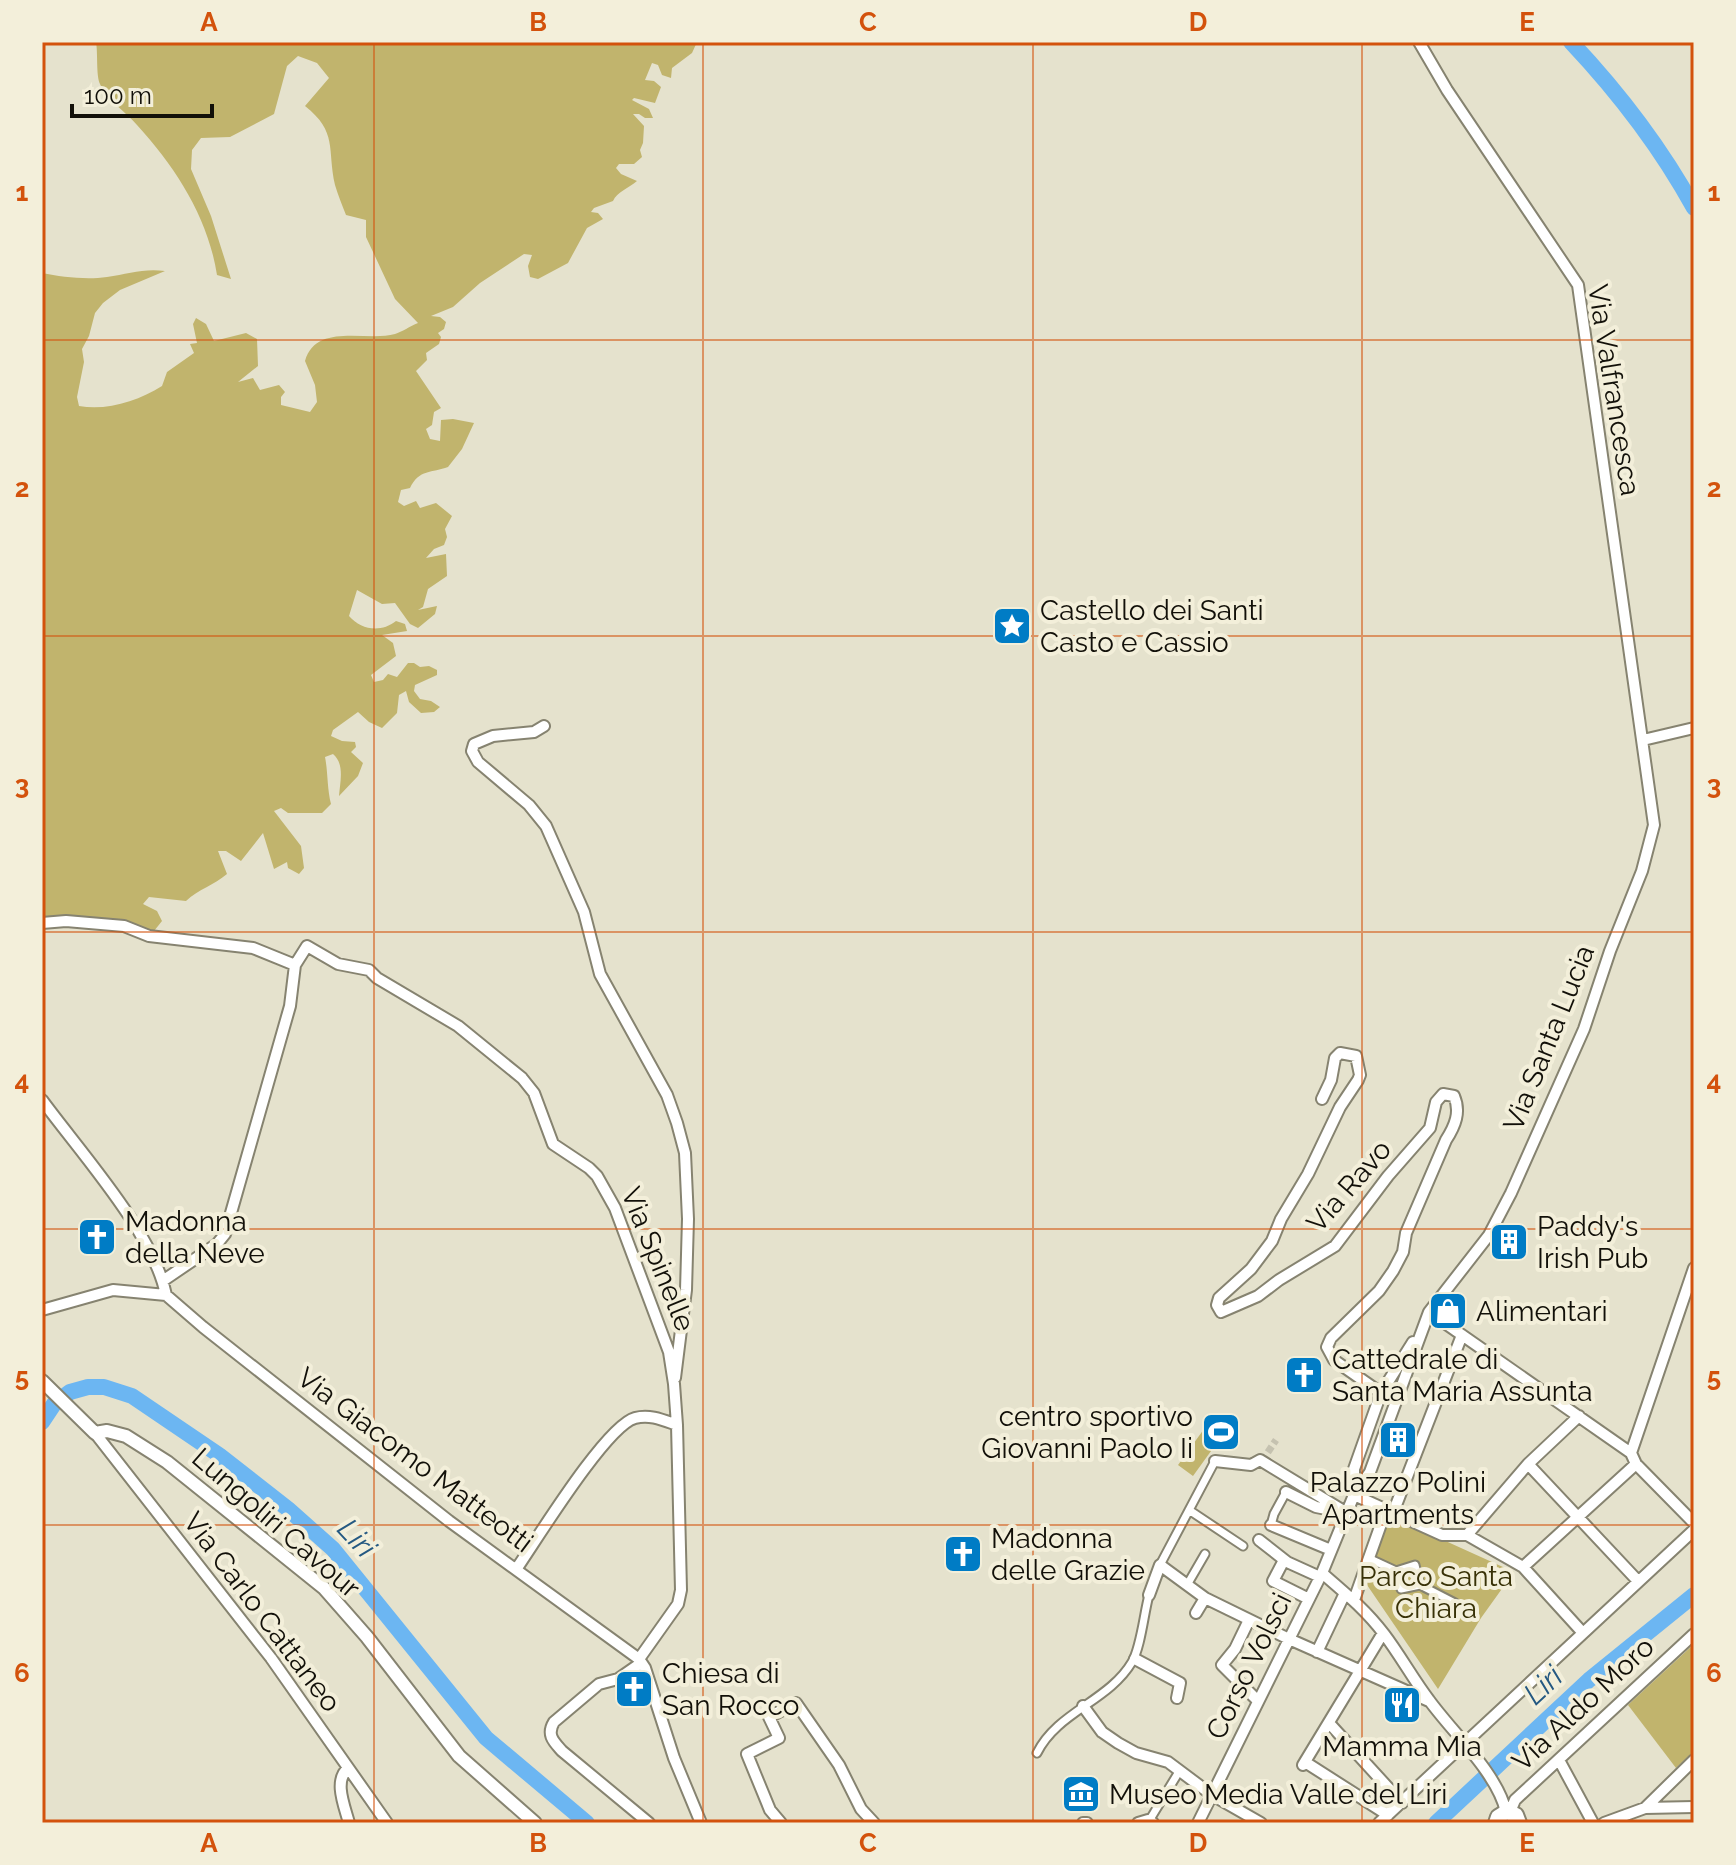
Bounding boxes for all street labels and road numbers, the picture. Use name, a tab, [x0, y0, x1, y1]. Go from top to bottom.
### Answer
street label: Via Valfrancesca	[1581, 282, 1647, 498]
street label: Via Santa Lucia	[1497, 940, 1601, 1136]
street label: Via Ravo	[1300, 1133, 1398, 1239]
street label: Via Spinelle	[614, 1182, 702, 1336]
street label: Via Giacomo Matteotti	[291, 1361, 539, 1559]
street label: Lungoliri Cavour	[185, 1441, 367, 1605]
street label: Via Carlo Cattaneo	[176, 1506, 348, 1718]
street label: Corso Volsci	[1199, 1588, 1299, 1744]
street label: Via Aldo Moro	[1505, 1630, 1661, 1778]

